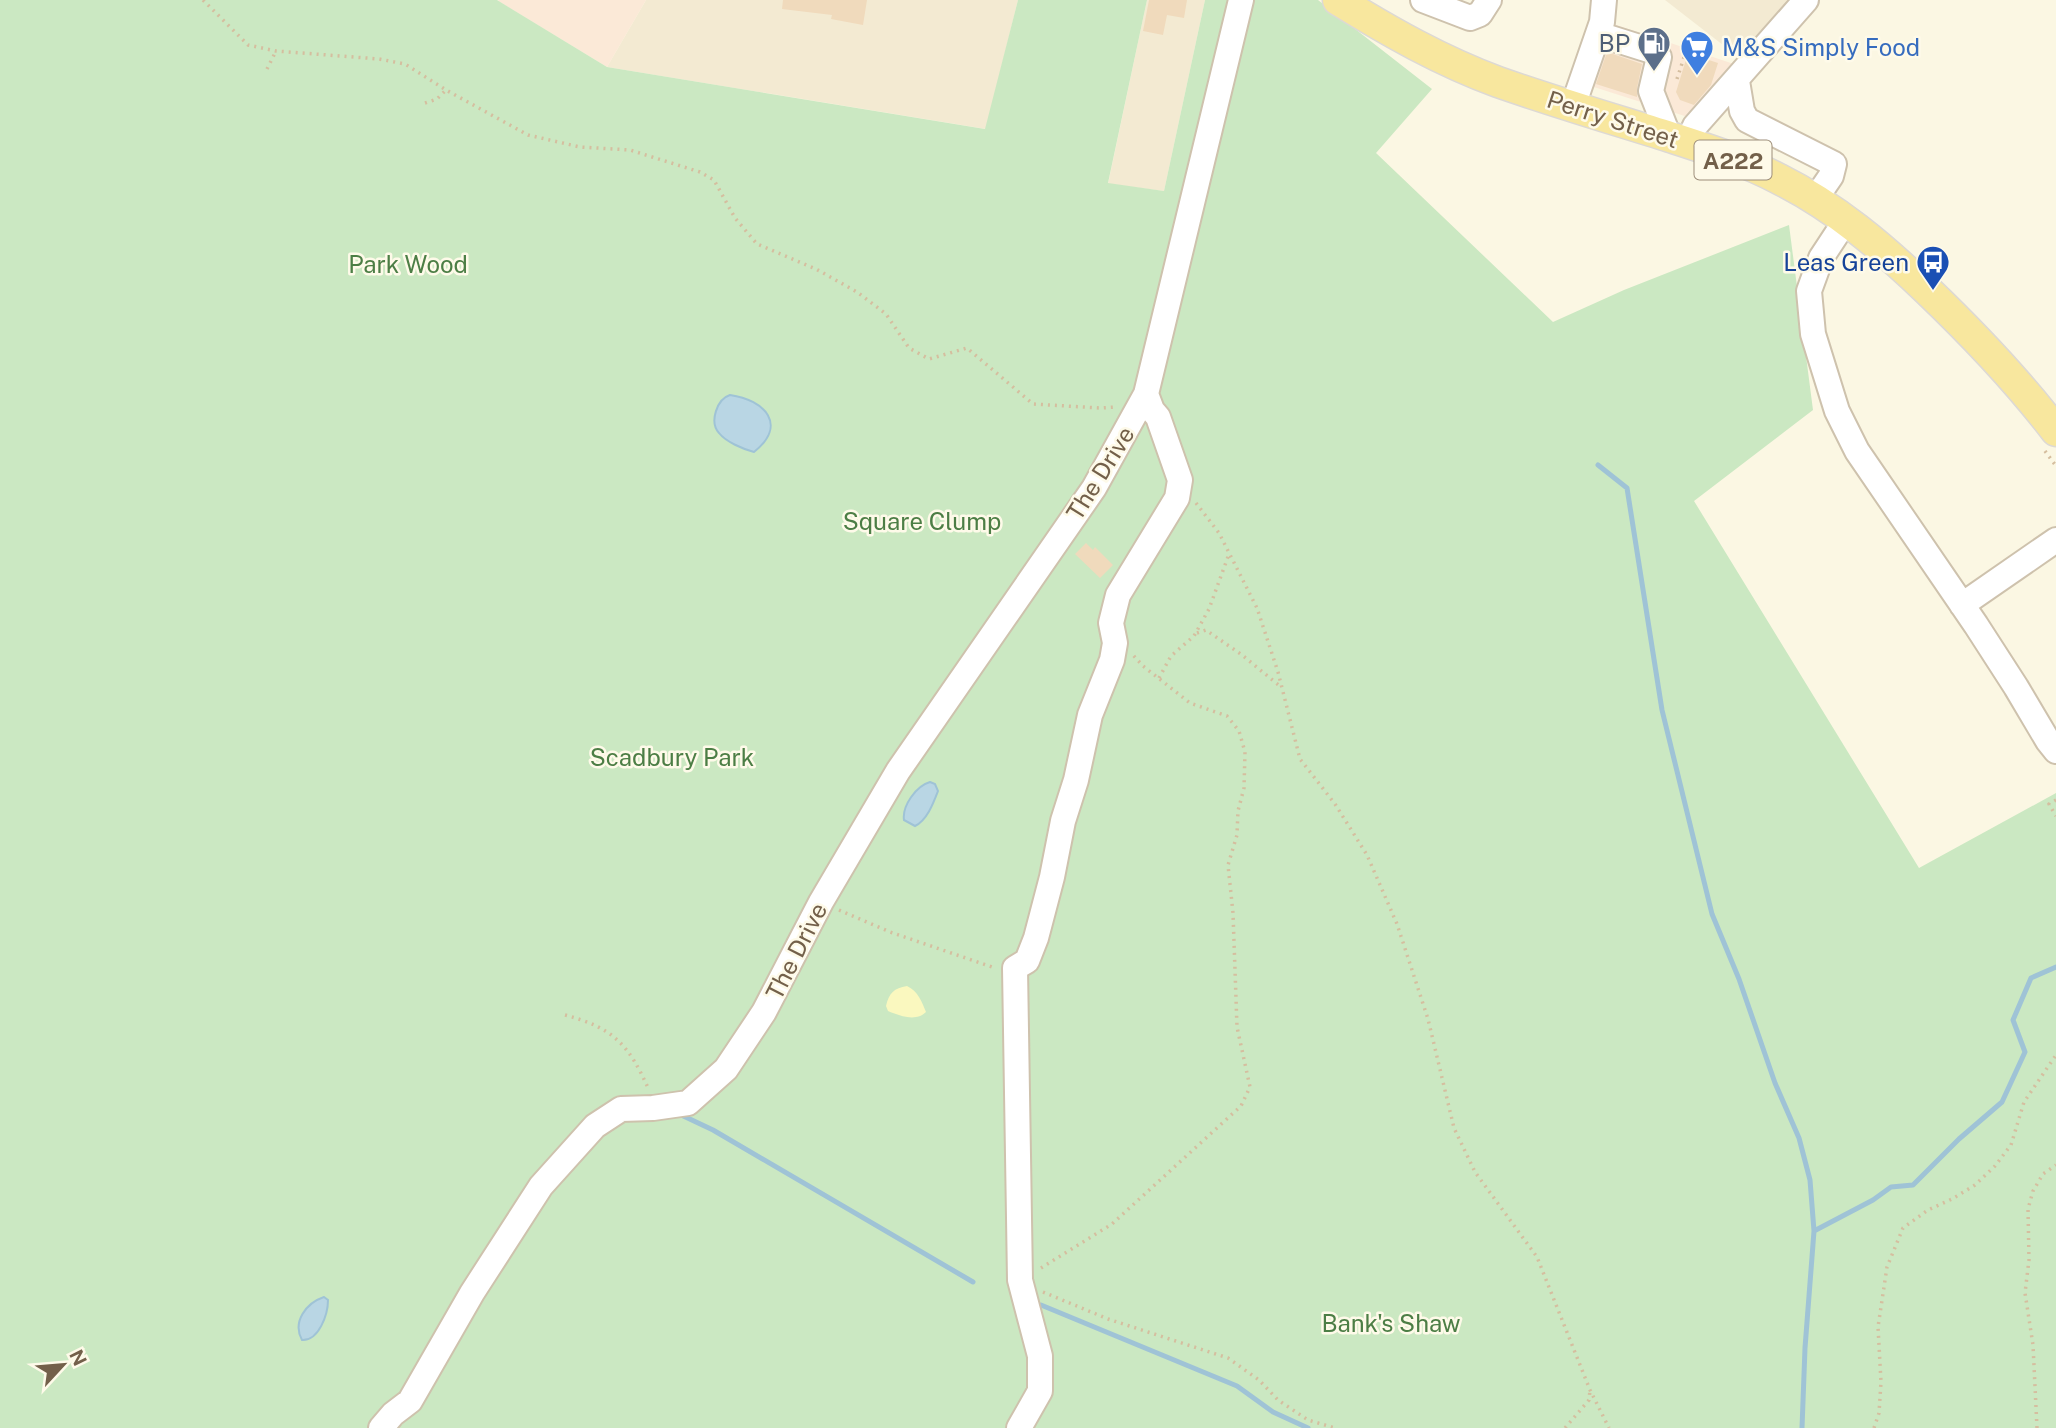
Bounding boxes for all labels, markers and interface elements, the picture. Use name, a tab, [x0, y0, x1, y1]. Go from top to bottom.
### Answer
fuel station icon: BP	[1635, 24, 1673, 73]
supermarket icon: M&S Simply Food	[1678, 28, 1716, 77]
place label: BP	[1598, 29, 1630, 57]
place label: M&S Simply Food	[1722, 33, 1920, 61]
street label: Perry Street	[1544, 85, 1682, 153]
road number: A222	[1694, 140, 1772, 180]
bus stop icon: Leas Green	[1914, 243, 1952, 292]
place label: Leas Green	[1783, 248, 1909, 276]
park label: Park Wood	[348, 250, 468, 278]
street label: The Drive	[1060, 421, 1140, 525]
park label: Square Clump	[843, 507, 1001, 535]
park label: Scadbury Park	[590, 743, 754, 771]
street label: The Drive	[760, 898, 832, 1004]
park label: Bank's Shaw	[1321, 1309, 1461, 1337]
north arrow	[28, 1330, 98, 1400]
text: N	[65, 1346, 91, 1369]

